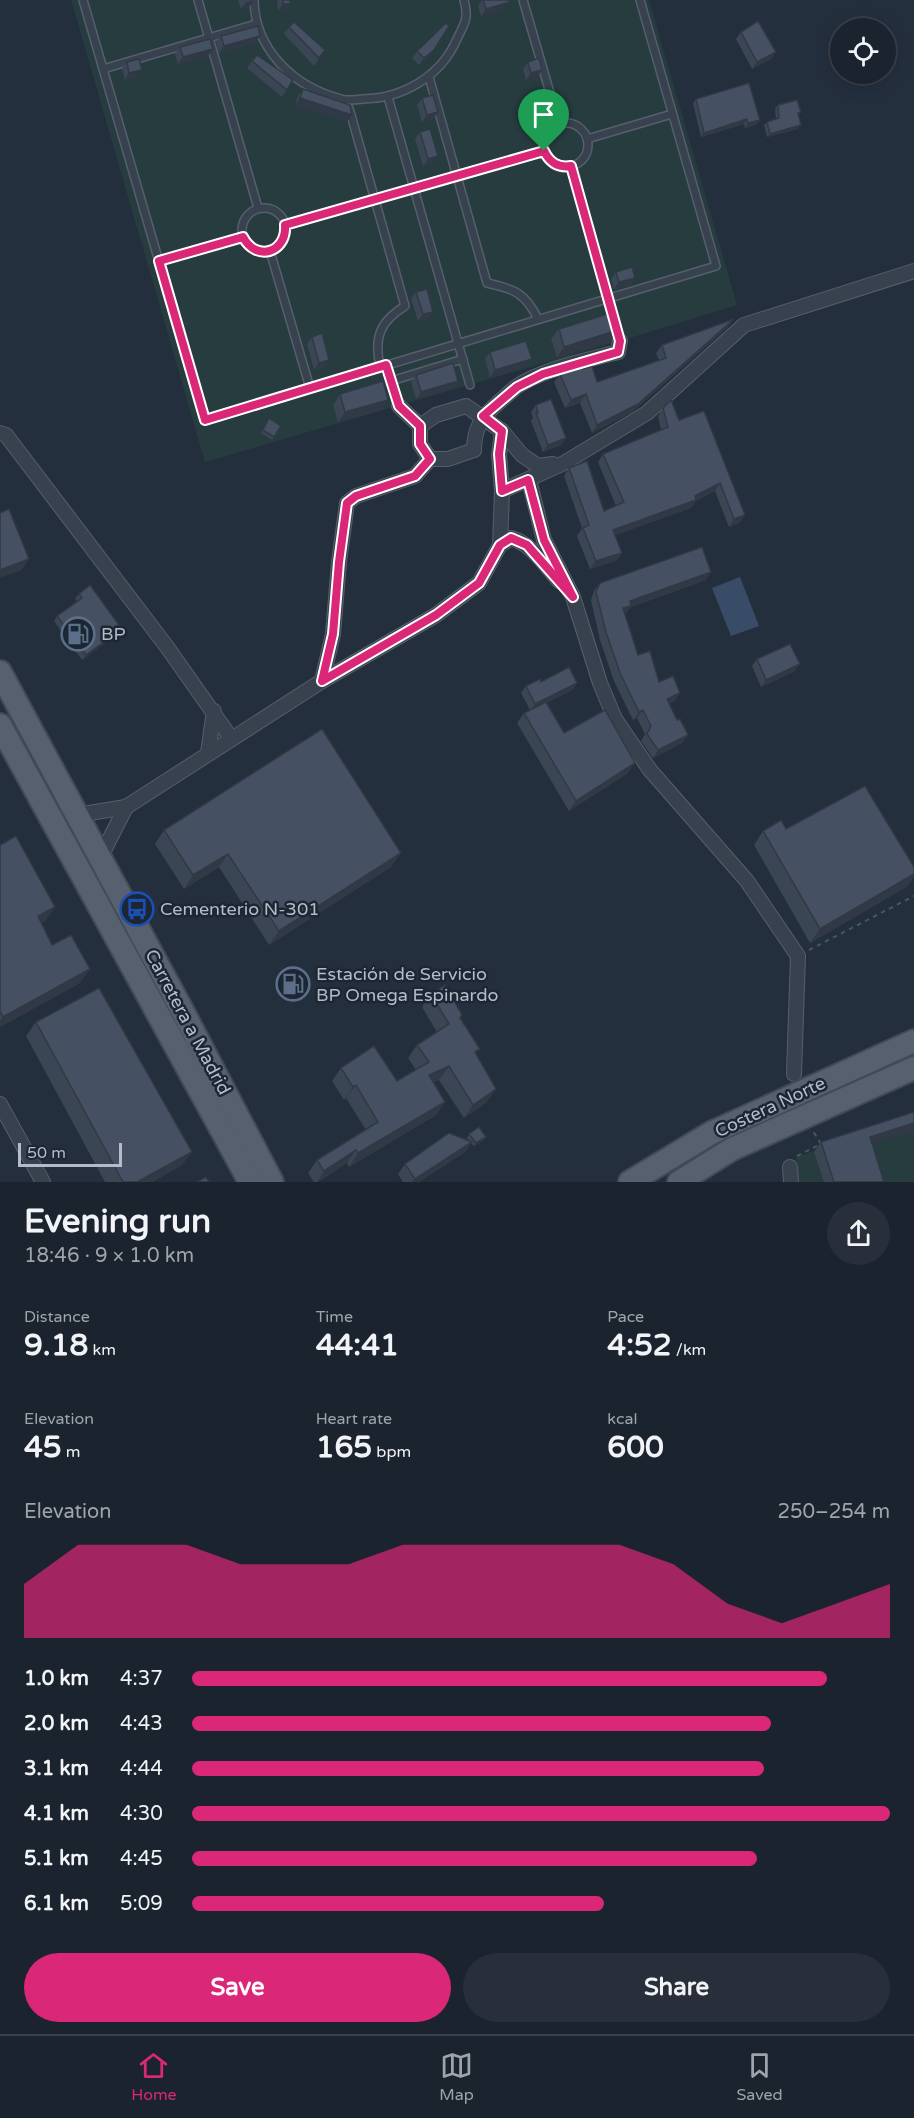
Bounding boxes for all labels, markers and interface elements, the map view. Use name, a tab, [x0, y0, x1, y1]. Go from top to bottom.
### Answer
map controls	[830, 18, 896, 84]
button: locate	[830, 18, 896, 84]
pin	[518, 89, 569, 151]
icon: arrive	[527, 98, 560, 131]
fuel station icon: BP	[60, 616, 96, 652]
place label: BP	[101, 623, 126, 645]
bus stop icon: Cementerio N-301	[119, 891, 155, 927]
place label: Cementerio N-301	[160, 898, 320, 920]
street label: Carretera a Madrid	[140, 946, 236, 1098]
place label: Estación de Servicio BP Omega Espinardo	[316, 963, 498, 1006]
fuel station icon: Estación de Servicio BP Omega Espinardo	[275, 966, 311, 1002]
street label: Costera Norte	[711, 1072, 829, 1142]
scale bar	[18, 1140, 122, 1168]
text: 50 m	[27, 1143, 66, 1163]
text: Evening run	[24, 1202, 211, 1241]
button: share	[827, 1202, 890, 1265]
text: 18:46 · 9 × 1.0 km	[24, 1244, 194, 1268]
text: Distance	[24, 1307, 90, 1327]
text: Time	[316, 1307, 353, 1327]
text: Pace	[607, 1307, 644, 1327]
text: 9.18	[24, 1327, 88, 1364]
text: 44:41	[316, 1327, 399, 1364]
text: 4:52	[607, 1327, 672, 1364]
text: km	[88, 1340, 116, 1360]
text: /km	[672, 1340, 706, 1360]
text: Elevation	[24, 1409, 94, 1429]
text: Heart rate	[316, 1409, 392, 1429]
text: kcal	[607, 1409, 637, 1429]
text: 45	[24, 1429, 62, 1466]
text: 165	[316, 1429, 372, 1466]
text: 600	[607, 1429, 664, 1466]
text: m	[62, 1442, 81, 1462]
text: bpm	[372, 1442, 411, 1462]
text: Elevation	[24, 1500, 111, 1524]
text: 250–254 m	[777, 1500, 890, 1524]
text: 1.0 km	[24, 1667, 89, 1691]
text: 4:37	[120, 1667, 163, 1691]
text: 2.0 km	[24, 1712, 89, 1736]
text: 4:43	[120, 1712, 163, 1736]
text: 3.1 km	[24, 1757, 89, 1781]
text: 4:44	[120, 1757, 163, 1781]
text: 4.1 km	[24, 1802, 89, 1826]
text: 4:30	[120, 1802, 163, 1826]
text: 5.1 km	[24, 1847, 89, 1871]
text: 4:45	[120, 1847, 163, 1871]
text: 6.1 km	[24, 1892, 89, 1916]
text: 5:09	[120, 1892, 163, 1916]
button: Save	[24, 1953, 451, 2022]
button: Share	[463, 1953, 890, 2022]
tab: Home	[131, 2049, 177, 2105]
tab: Map	[439, 2049, 474, 2105]
tab: Saved	[736, 2049, 783, 2105]

